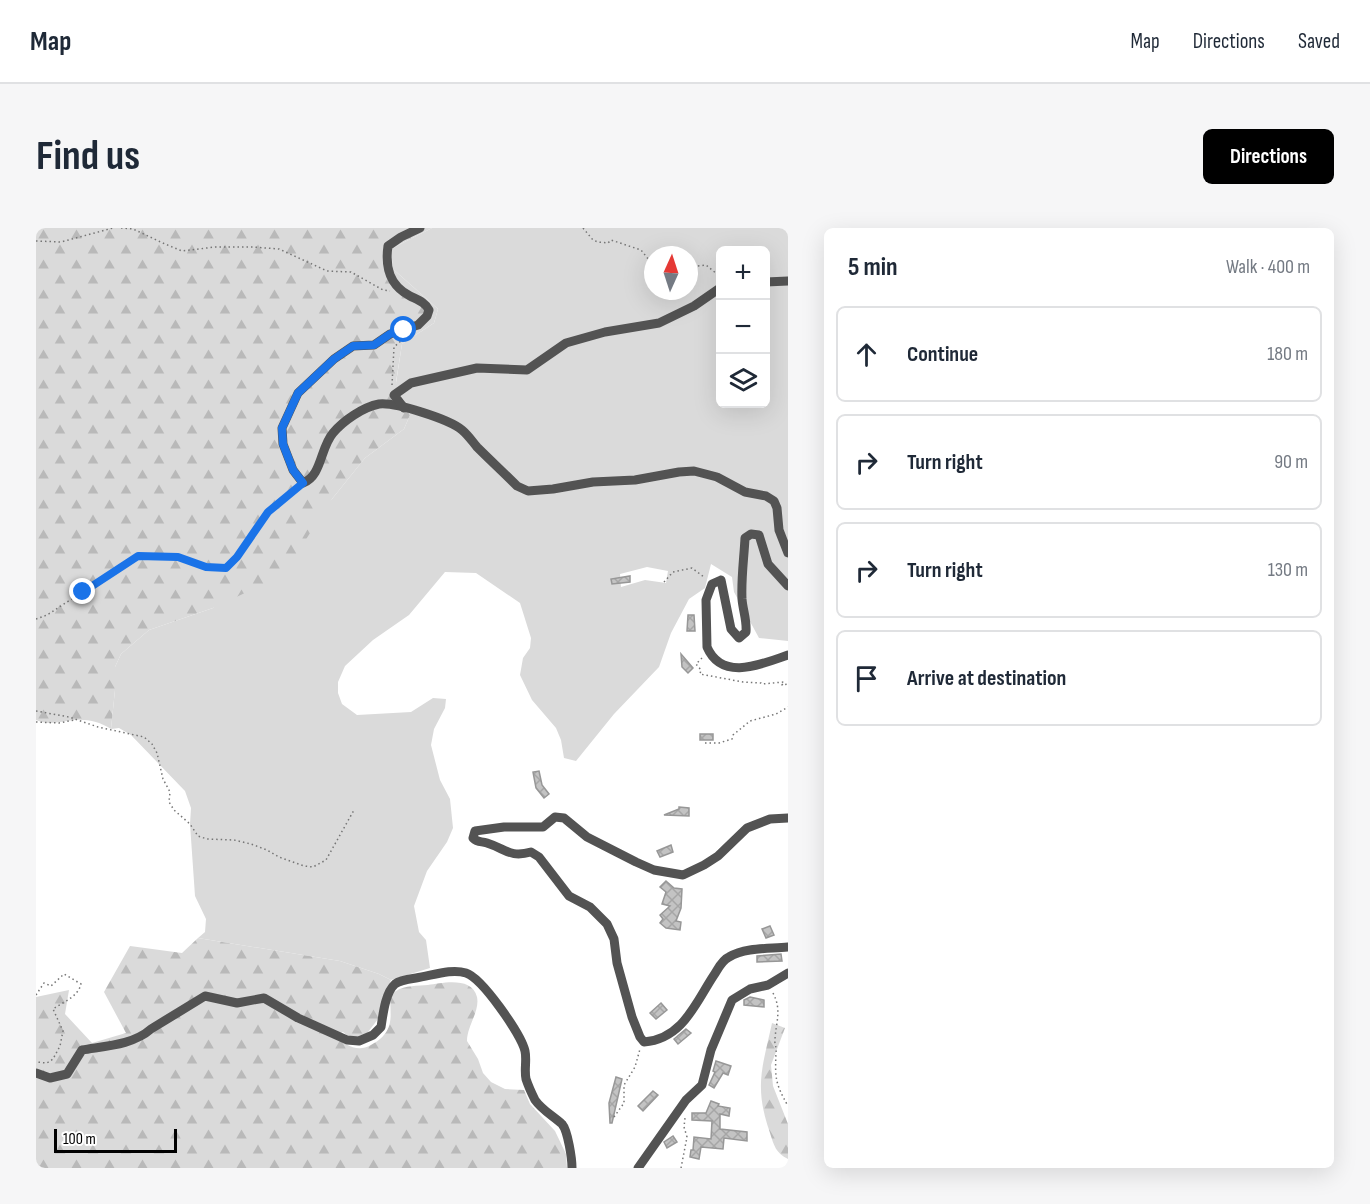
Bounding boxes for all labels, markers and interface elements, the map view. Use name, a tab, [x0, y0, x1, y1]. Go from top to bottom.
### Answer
text: Map	[30, 25, 71, 58]
text: Map	[1130, 29, 1160, 54]
text: Directions	[1193, 29, 1265, 54]
text: Saved	[1298, 29, 1340, 54]
button: Directions	[1203, 129, 1334, 184]
text: Find us	[36, 131, 140, 182]
north arrow	[644, 246, 698, 300]
map controls	[716, 246, 770, 408]
button: +	[716, 246, 770, 300]
text: 5 min	[848, 252, 898, 283]
text: Walk · 400 m	[1226, 255, 1310, 279]
button: −	[716, 300, 770, 354]
route start	[390, 316, 416, 342]
icon: ahead	[850, 338, 883, 371]
text: Continue	[907, 341, 978, 368]
text: 180 m	[1267, 342, 1308, 366]
button: layers	[716, 354, 770, 408]
icon: right	[850, 446, 883, 479]
text: Turn right	[907, 449, 983, 476]
text: 90 m	[1274, 450, 1308, 474]
icon: right	[850, 554, 883, 587]
text: Turn right	[907, 557, 983, 584]
text: 130 m	[1268, 558, 1308, 582]
route end	[69, 578, 95, 604]
icon: arrive	[850, 662, 883, 695]
text: Arrive at destination	[907, 665, 1066, 692]
scale bar	[54, 1126, 177, 1154]
text: 100 m	[63, 1130, 96, 1149]

